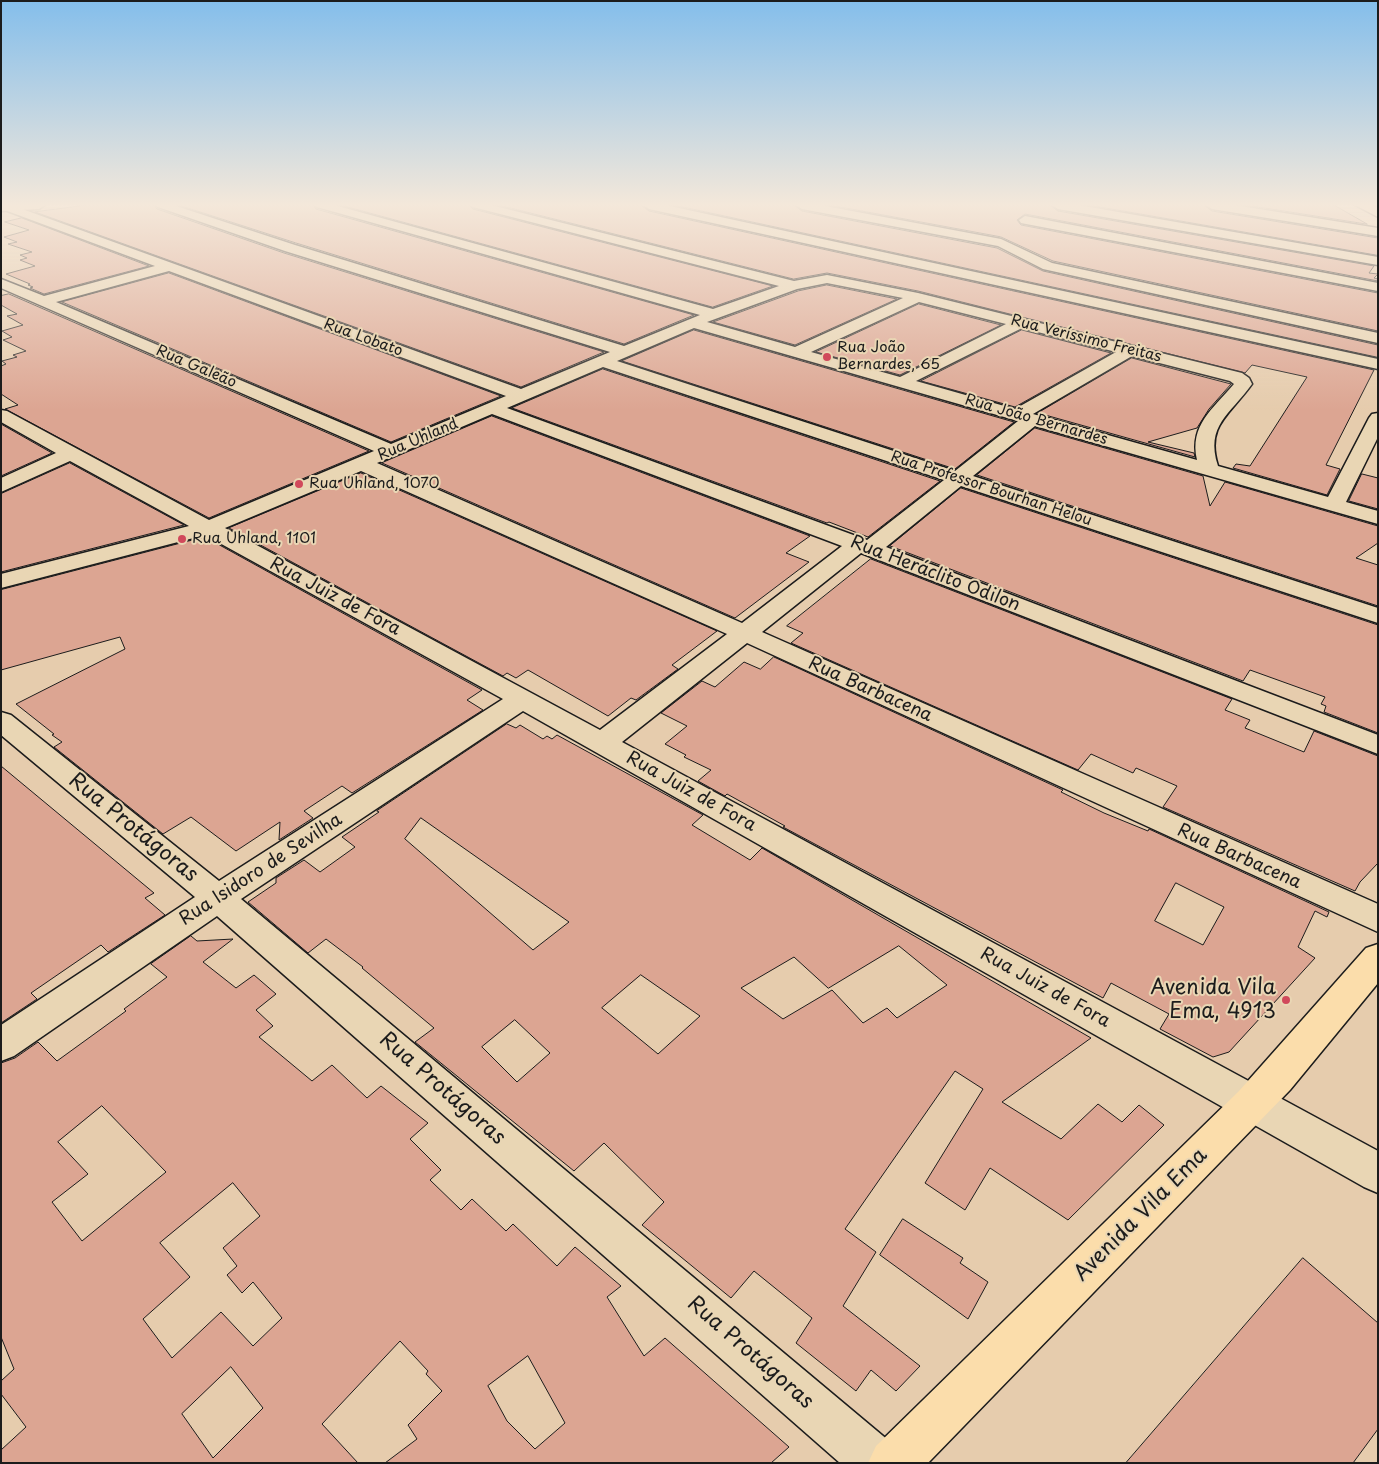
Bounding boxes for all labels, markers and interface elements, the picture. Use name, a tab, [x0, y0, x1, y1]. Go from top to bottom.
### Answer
street label: Rua Veríssimo Freitas	[1009, 312, 1163, 366]
street label: Rua Lobato	[321, 315, 405, 361]
place label: Rua João Bernardes, 65	[837, 339, 940, 374]
street label: Rua Galeão	[153, 342, 239, 392]
marker: Rua João Bernardes, 65	[821, 351, 833, 363]
street label: Rua João Bernardes	[963, 391, 1109, 449]
street label: Rua Uhland	[375, 415, 461, 465]
street label: Rua Professor Bourhan Helou	[888, 448, 1094, 530]
place label: Rua Uhland, 1070	[309, 475, 439, 493]
marker: Rua Uhland, 1070	[293, 478, 305, 490]
place label: Rua Uhland, 1101	[192, 530, 316, 548]
street label: Rua Heráclito Odilon	[847, 532, 1023, 616]
marker: Rua Uhland, 1101	[176, 533, 188, 545]
street label: Rua Juiz de Fora	[266, 553, 404, 641]
street label: Rua Barbacena	[805, 653, 935, 727]
street label: Rua Juiz de Fora	[622, 747, 760, 837]
street label: Rua Protágoras	[63, 768, 203, 888]
street label: Rua Isidoro de Sevilha	[176, 809, 346, 931]
street label: Rua Barbacena	[1174, 820, 1304, 894]
street label: Rua Juiz de Fora	[976, 943, 1114, 1033]
place label: Avenida Vila Ema, 4913	[1150, 975, 1276, 1025]
marker: Avenida Vila Ema, 4913	[1280, 994, 1292, 1006]
street label: Rua Protágoras	[374, 1027, 510, 1151]
street label: Avenida Vila Ema	[1069, 1143, 1213, 1287]
street label: Rua Protágoras	[682, 1291, 818, 1415]

